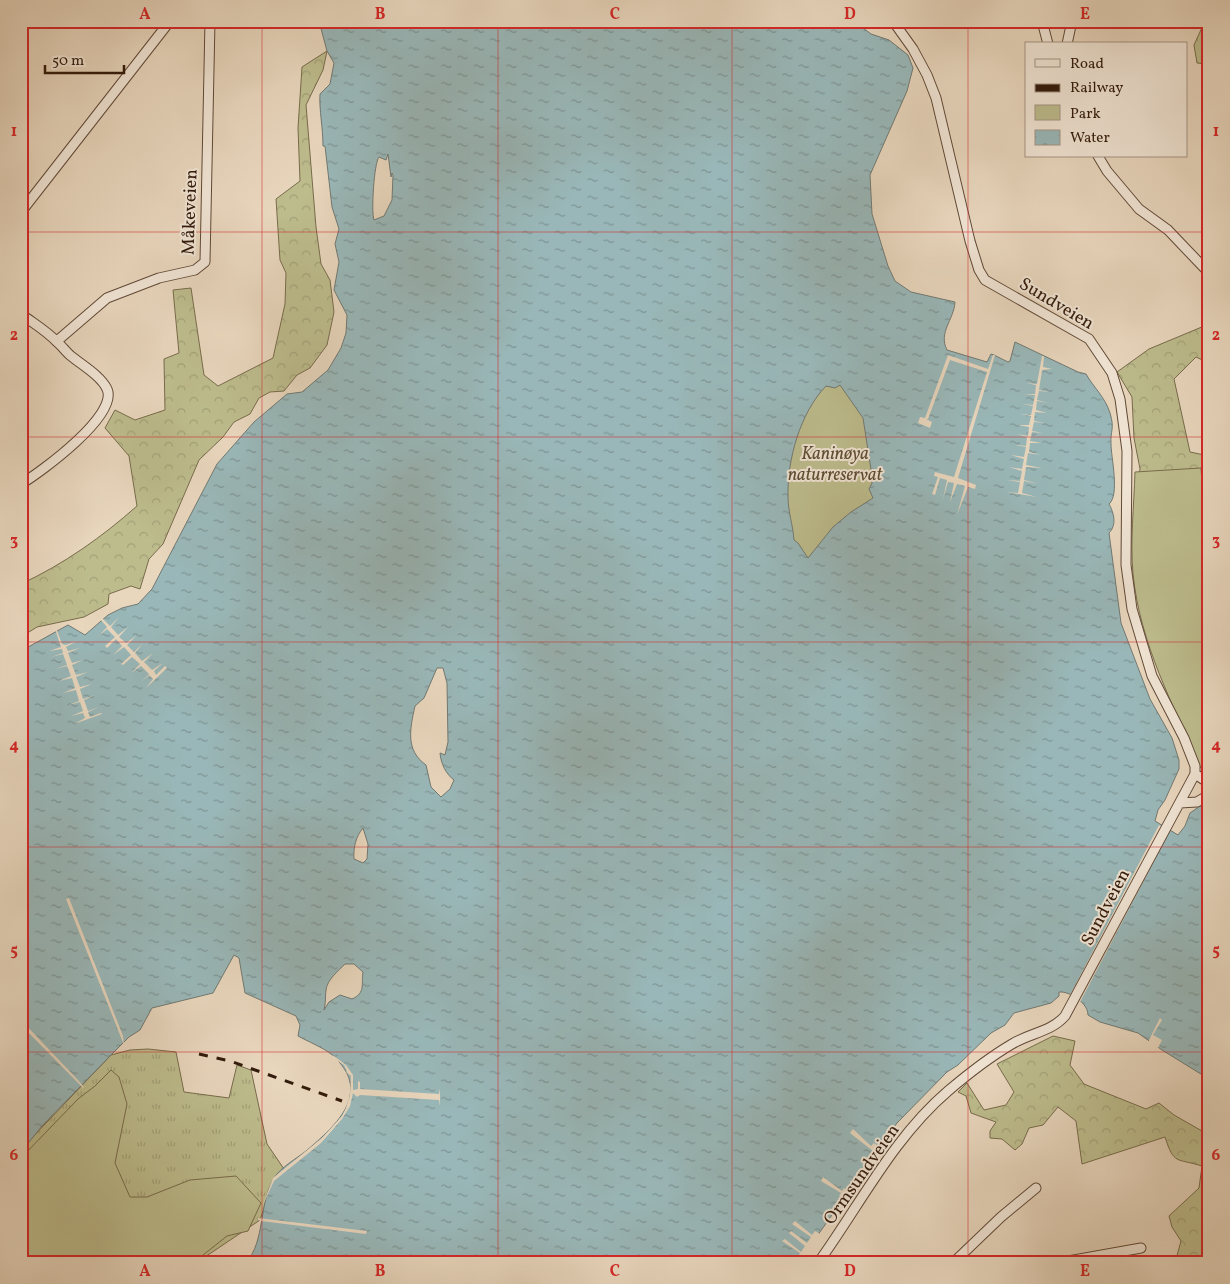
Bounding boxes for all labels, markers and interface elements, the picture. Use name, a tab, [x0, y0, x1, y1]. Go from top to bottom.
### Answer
text: A	[139, 4, 151, 26]
text: B	[375, 4, 386, 26]
text: C	[610, 4, 620, 26]
text: D	[844, 4, 856, 26]
text: E	[1080, 4, 1090, 26]
scale bar	[45, 42, 124, 74]
legend	[1025, 42, 1188, 158]
text: 50 m	[52, 51, 84, 72]
text: Road	[1070, 54, 1104, 75]
text: Railway	[1070, 78, 1123, 99]
text: Park	[1070, 104, 1101, 125]
text: 1	[11, 121, 17, 143]
text: 1	[1213, 121, 1219, 143]
text: Water	[1070, 128, 1110, 149]
street label: Måkeveien	[177, 168, 205, 256]
street label: Sundveien	[1014, 272, 1099, 337]
text: 2	[10, 325, 18, 347]
text: 2	[1212, 325, 1220, 347]
park label: Kaninøya naturreservat	[788, 442, 883, 488]
text: 3	[10, 530, 18, 552]
text: 3	[1212, 530, 1220, 552]
text: 4	[9, 735, 19, 757]
text: 4	[1211, 735, 1221, 757]
street label: Sundveien	[1076, 865, 1137, 950]
text: 5	[10, 940, 18, 962]
text: 5	[1212, 940, 1220, 962]
street label: Ormsundveien	[818, 1119, 906, 1230]
text: 6	[10, 1145, 19, 1167]
text: 6	[1212, 1145, 1221, 1167]
text: A	[139, 1261, 151, 1283]
text: B	[375, 1261, 386, 1283]
text: C	[610, 1261, 620, 1283]
text: D	[844, 1261, 856, 1283]
text: E	[1080, 1261, 1090, 1283]

